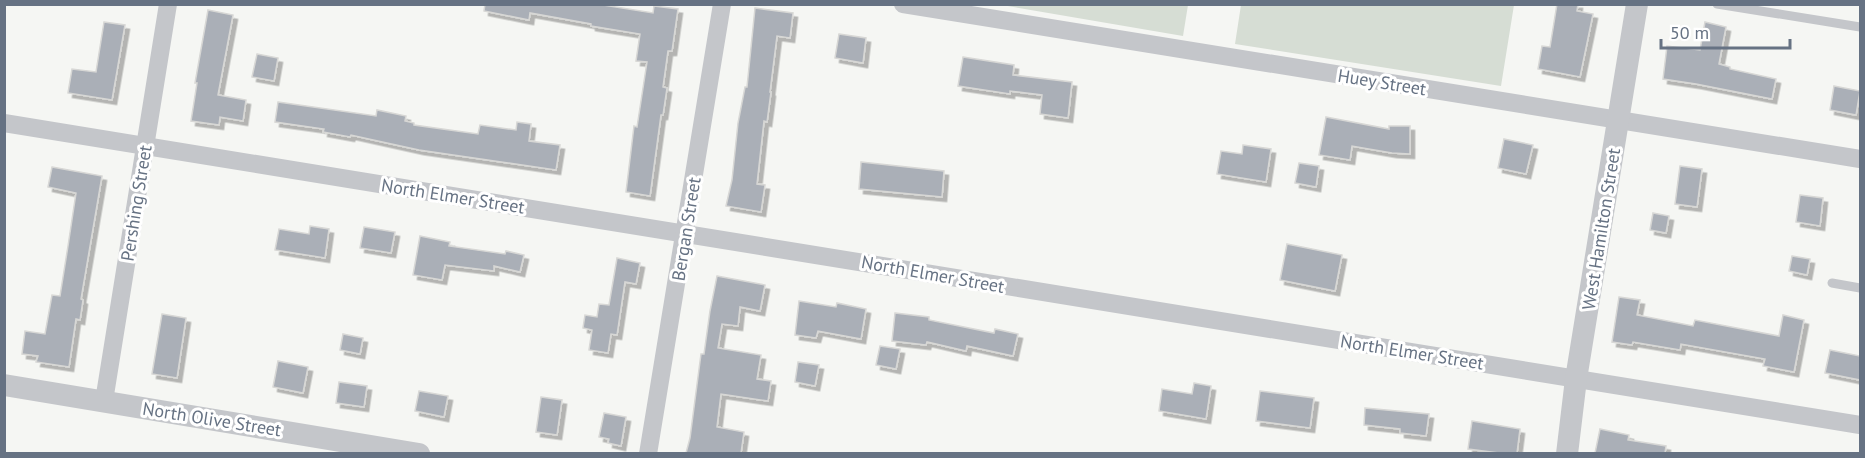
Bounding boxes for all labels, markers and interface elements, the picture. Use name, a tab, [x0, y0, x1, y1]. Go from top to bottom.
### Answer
scale bar	[1661, 12, 1790, 50]
text: 50 m	[1670, 21, 1709, 44]
street label: Huey Street	[1336, 64, 1428, 100]
street label: Pershing Street	[115, 143, 157, 263]
street label: West Hamilton Street	[1577, 146, 1625, 312]
street label: North Elmer Street	[380, 173, 526, 219]
street label: Bergan Street	[666, 175, 706, 283]
street label: North Elmer Street	[860, 250, 1006, 298]
street label: North Elmer Street	[1339, 329, 1485, 375]
street label: North Olive Street	[141, 397, 283, 441]

